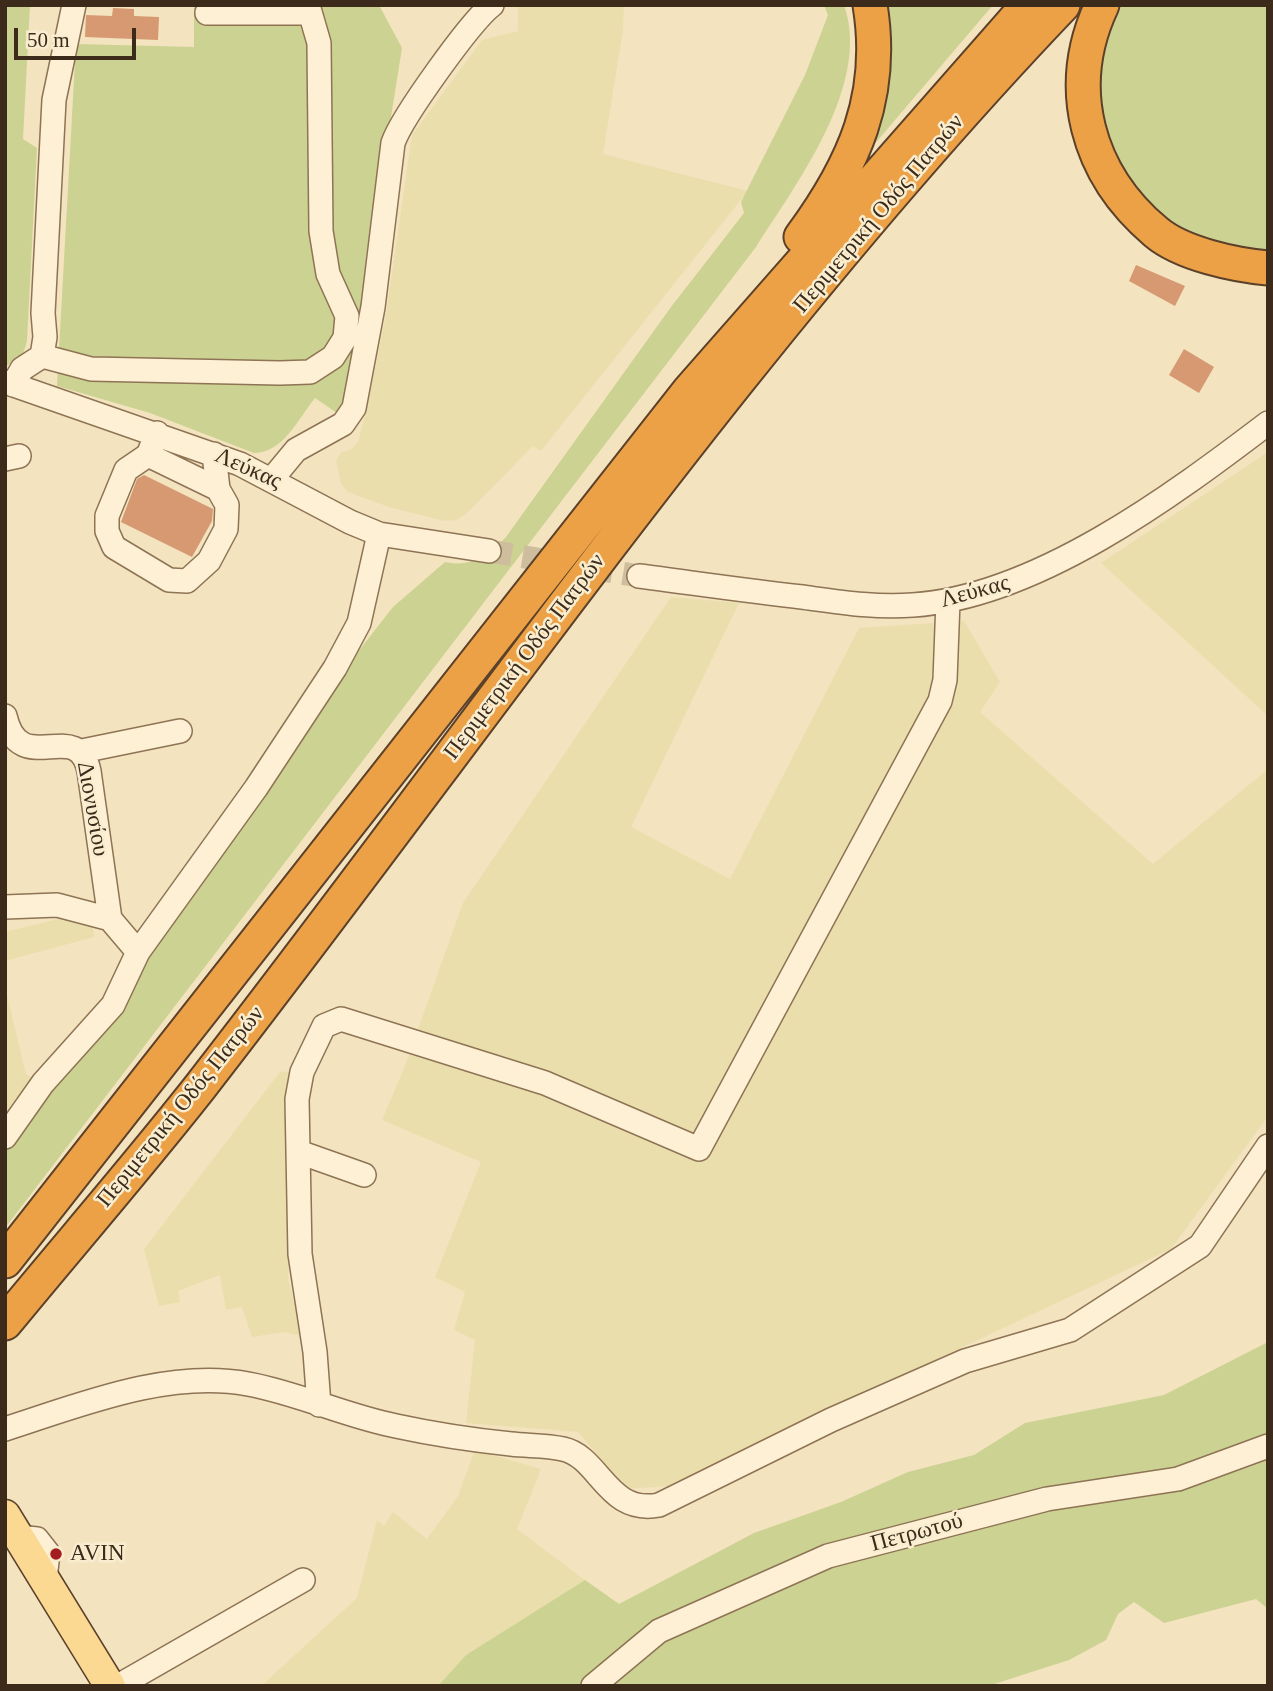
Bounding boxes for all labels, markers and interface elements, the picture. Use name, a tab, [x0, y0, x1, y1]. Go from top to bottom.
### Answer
scale bar	[18, 14, 140, 58]
text: 50 m	[27, 28, 70, 52]
street label: Περιμετρική Οδός Πατρών	[788, 109, 970, 319]
street label: Λεύκας	[210, 442, 286, 496]
street label: Περιμετρική Οδός Πατρών	[438, 548, 612, 766]
street label: Λεύκας	[937, 570, 1013, 614]
street label: Διονυσίου	[70, 759, 114, 859]
street label: Περιμετρική Οδός Πατρών	[91, 1001, 271, 1213]
street label: Πετρωτού	[868, 1507, 966, 1559]
place label: AVIN	[70, 1540, 125, 1568]
marker: AVIN	[48, 1546, 64, 1562]

